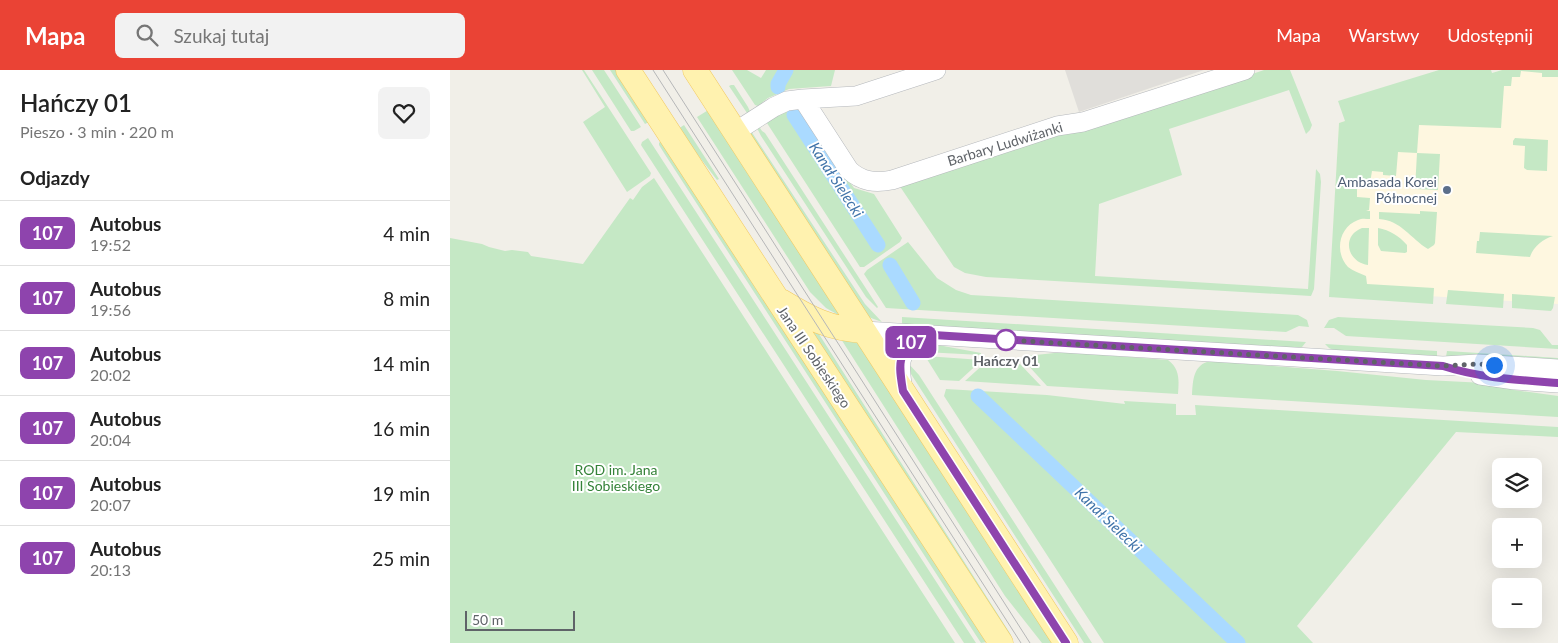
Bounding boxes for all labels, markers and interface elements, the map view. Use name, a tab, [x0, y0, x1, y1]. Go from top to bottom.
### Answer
search box	[115, 13, 465, 58]
text: Mapa	[25, 21, 85, 50]
icon: search	[133, 21, 161, 49]
text: Szukaj tutaj	[173, 24, 269, 47]
text: Mapa	[1276, 24, 1321, 46]
text: Warstwy	[1349, 24, 1419, 46]
text: Udostępnij	[1447, 24, 1533, 46]
button: heart	[378, 87, 430, 139]
text: Hańczy 01	[20, 88, 132, 117]
street label: Barbary Ludwiżanki	[945, 118, 1065, 169]
text: Pieszo · 3 min · 220 m	[20, 122, 174, 141]
water label: Kanał Sielecki	[806, 139, 868, 221]
text: Odjazdy	[20, 166, 90, 189]
place label: Ambasada Korei Północnej	[1338, 173, 1437, 206]
marker: Ambasada Korei Północnej	[1441, 184, 1453, 196]
text: Autobus	[90, 212, 161, 235]
text: 107	[32, 222, 63, 244]
text: 4 min	[383, 222, 430, 245]
text: 19:52	[90, 235, 131, 254]
text: Autobus	[90, 277, 161, 300]
text: 107	[32, 287, 63, 309]
text: 8 min	[383, 287, 430, 310]
text: 19:56	[90, 300, 131, 319]
street label: Jana III Sobieskiego	[774, 302, 855, 411]
line badge: 107	[882, 326, 940, 358]
marker: Hańczy 01	[995, 329, 1017, 351]
text: 107	[895, 331, 927, 353]
text: Autobus	[90, 342, 161, 365]
text: 107	[32, 352, 63, 374]
text: 14 min	[372, 352, 430, 375]
place label: Hańczy 01	[973, 352, 1039, 369]
your location	[1482, 353, 1507, 378]
text: 20:02	[90, 365, 131, 384]
text: Autobus	[90, 407, 161, 430]
text: 107	[32, 417, 63, 439]
text: 16 min	[372, 417, 430, 440]
text: 20:04	[90, 430, 131, 449]
map controls	[1492, 458, 1542, 628]
button: layers	[1492, 458, 1542, 508]
park label: ROD im. Jana III Sobieskiego	[572, 461, 660, 494]
text: Autobus	[90, 472, 161, 495]
text: 107	[32, 482, 63, 504]
text: 19 min	[372, 482, 430, 505]
water label: Kanał Sielecki	[1072, 483, 1146, 556]
text: 20:07	[90, 495, 131, 514]
button: +	[1492, 518, 1542, 568]
text: Autobus	[90, 537, 161, 560]
text: 107	[32, 547, 63, 569]
text: 25 min	[372, 547, 430, 570]
text: 20:13	[90, 560, 131, 579]
button: −	[1492, 578, 1542, 628]
scale bar	[465, 608, 575, 631]
text: 50 m	[472, 611, 503, 628]

